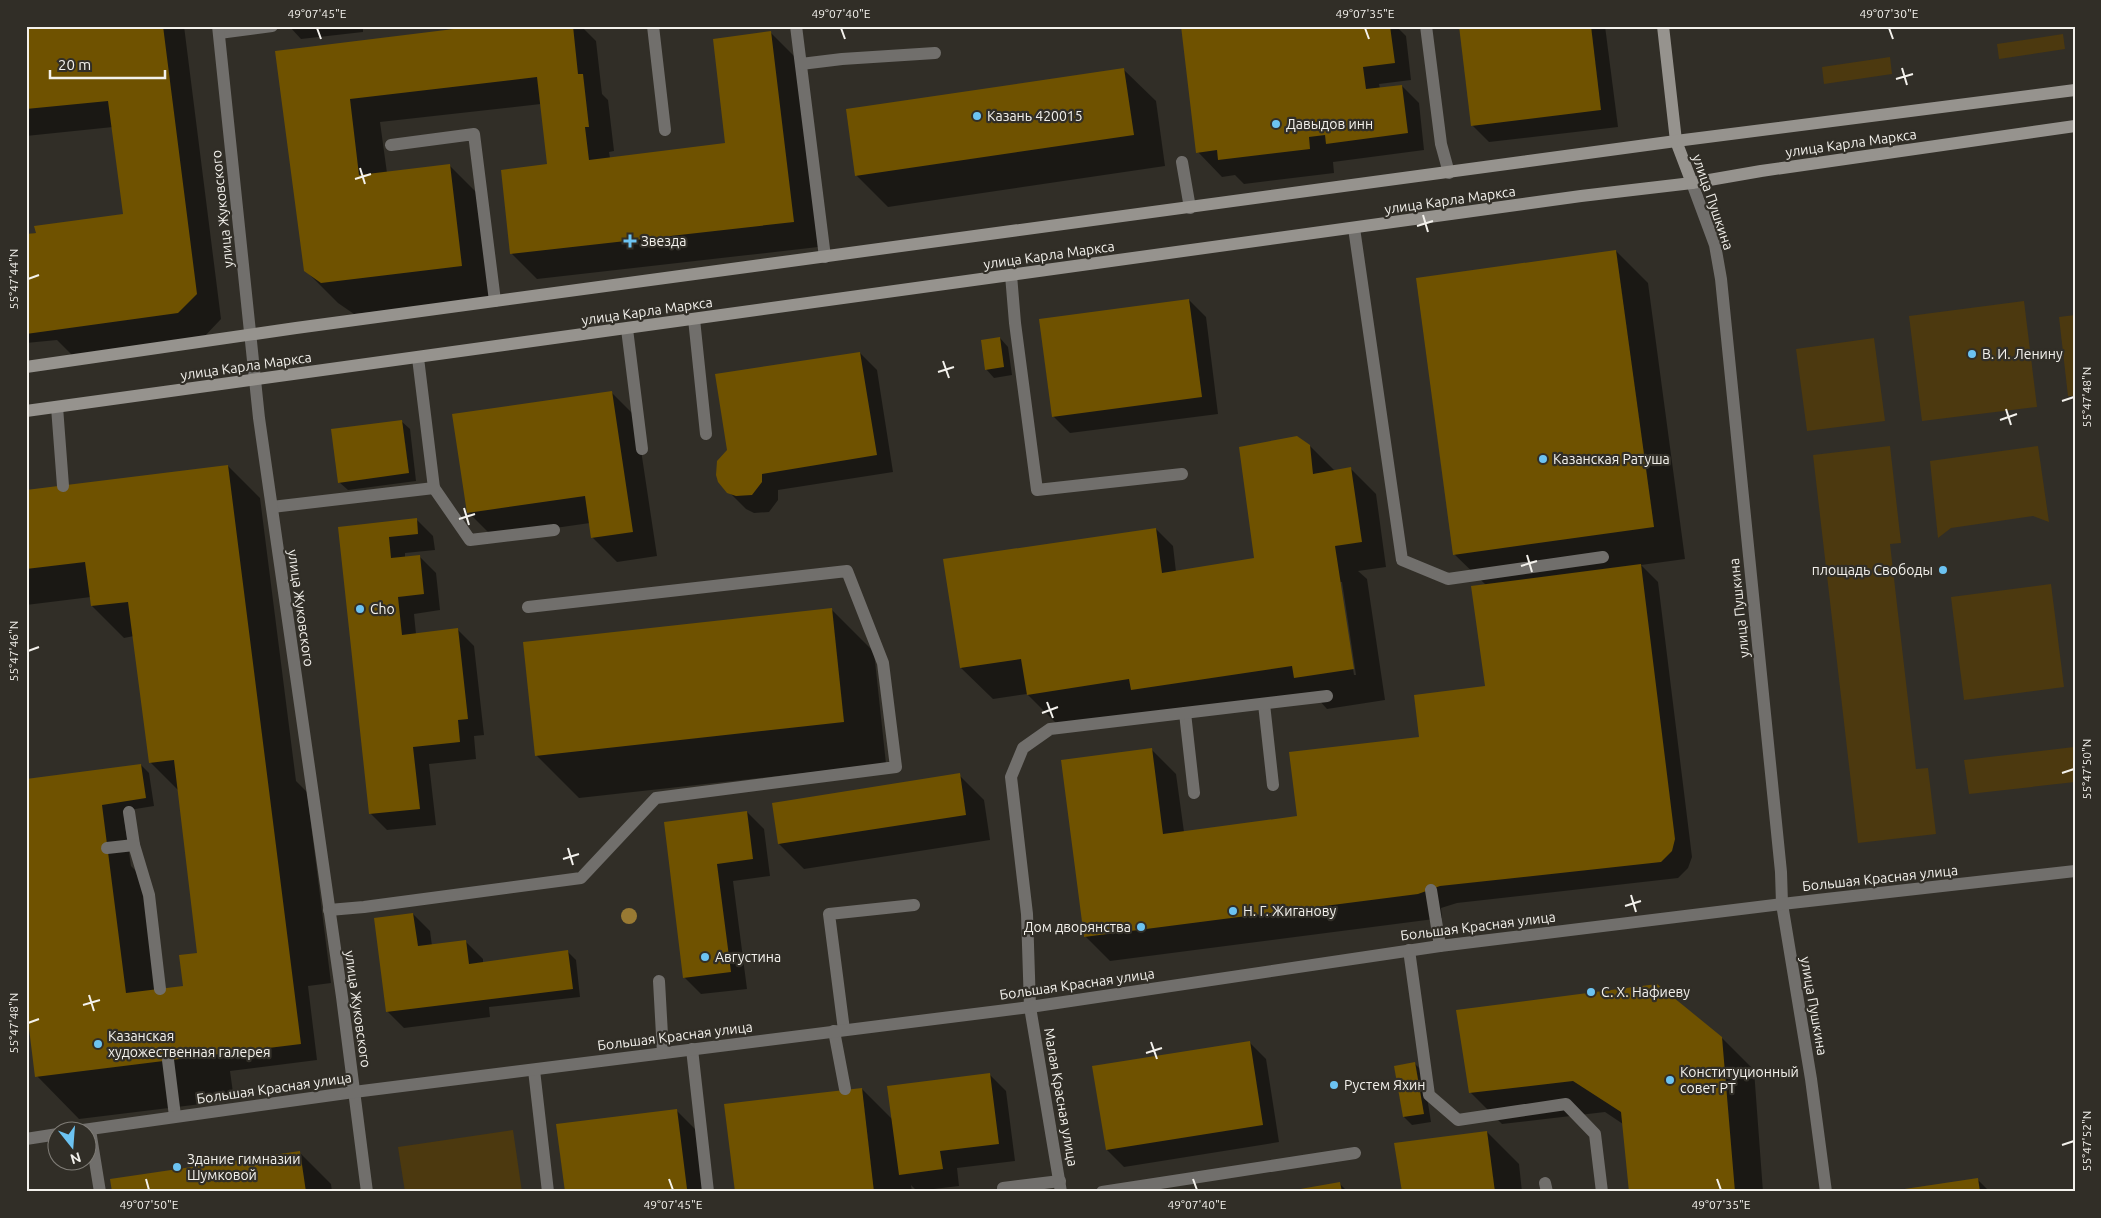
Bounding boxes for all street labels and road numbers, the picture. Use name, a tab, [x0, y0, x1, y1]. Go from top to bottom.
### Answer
street label: улица Карла Маркса	[1784, 126, 1918, 160]
street label: улица Жуковского	[208, 149, 236, 269]
street label: улица Пушкина	[1689, 152, 1737, 252]
street label: улица Карла Маркса	[1383, 183, 1517, 217]
street label: улица Карла Маркса	[982, 238, 1116, 272]
street label: улица Карла Маркса	[580, 294, 714, 328]
street label: улица Карла Маркса	[179, 349, 313, 383]
street label: улица Жуковского	[285, 548, 317, 668]
street label: улица Пушкина	[1726, 557, 1752, 659]
street label: Большая Красная улица	[1801, 862, 1959, 894]
street label: Большая Красная улица	[1399, 909, 1557, 943]
street label: улица Жуковского	[342, 949, 374, 1069]
street label: улица Пушкина	[1797, 955, 1831, 1057]
street label: Большая Красная улица	[998, 965, 1156, 1003]
street label: Большая Красная улица	[596, 1019, 754, 1053]
street label: Малая Красная улица	[1041, 1027, 1081, 1167]
street label: Большая Красная улица	[195, 1069, 353, 1107]

